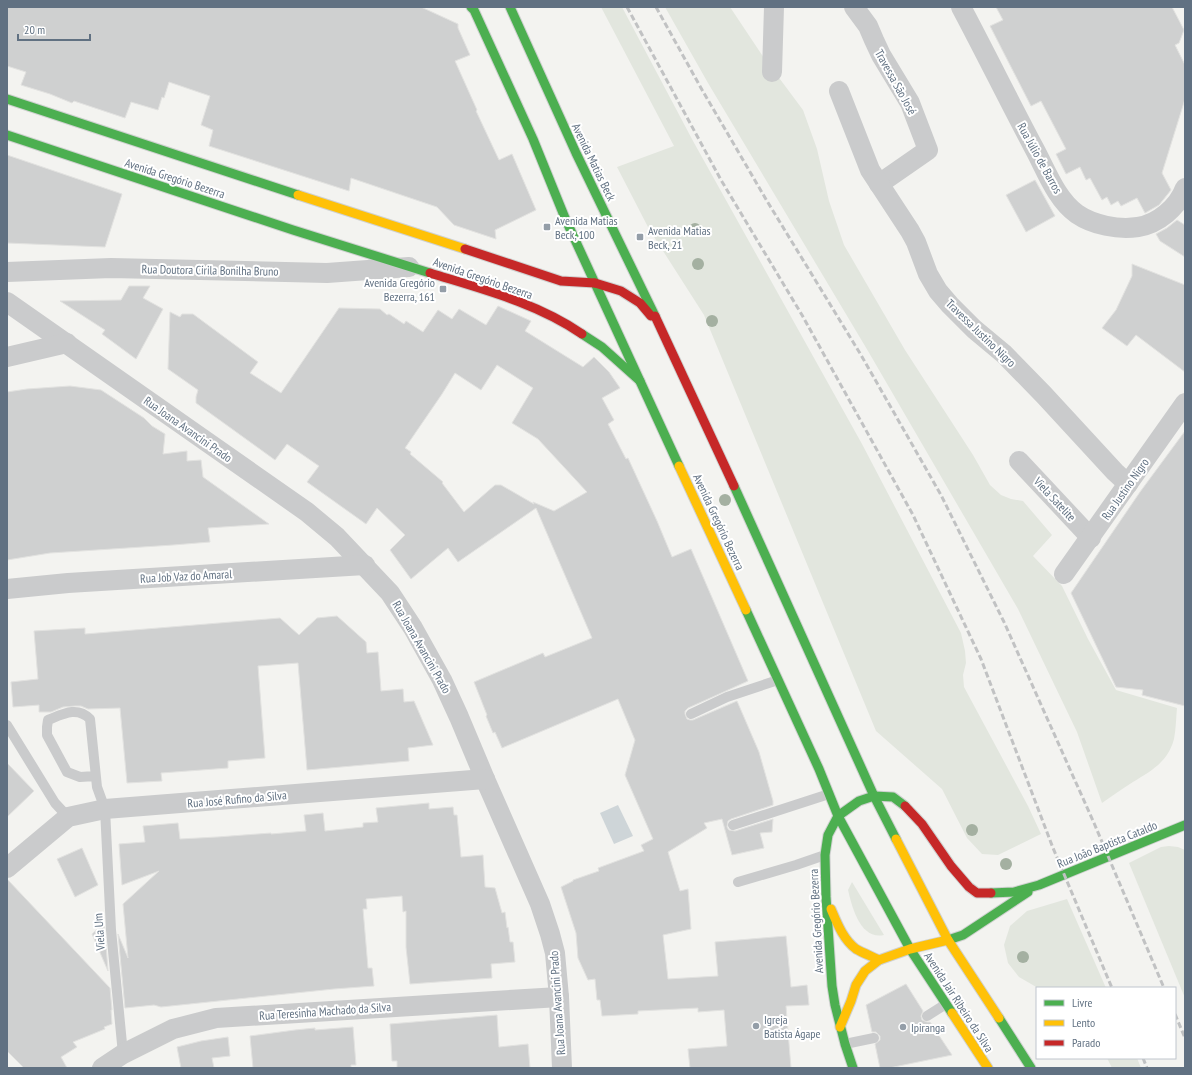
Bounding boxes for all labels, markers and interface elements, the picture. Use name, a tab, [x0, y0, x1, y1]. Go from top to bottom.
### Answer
scale bar	[18, 16, 90, 42]
text: 20 m	[24, 22, 45, 37]
street label: Travessa São José	[872, 47, 920, 117]
street label: Rua Júlio de Barros	[1014, 120, 1066, 196]
street label: Avenida Matias Beck	[569, 121, 619, 204]
street label: Avenida Gregório Bezerra	[123, 155, 227, 201]
place label: Avenida Matias Beck, 100	[555, 213, 618, 242]
marker: Avenida Matias Beck, 100	[542, 222, 552, 232]
place label: Avenida Matias Beck, 21	[648, 223, 711, 252]
marker: Avenida Matias Beck, 21	[635, 232, 645, 242]
street label: Avenida Gregório Bezerra	[431, 254, 535, 302]
street label: Rua Doutora Cirila Bonilha Bruno	[141, 261, 279, 279]
place label: Avenida Gregório Bezerra, 161	[364, 275, 435, 304]
marker: Avenida Gregório Bezerra, 161	[438, 284, 448, 294]
street label: Travessa Justino Nigro	[943, 296, 1019, 370]
street label: Rua Joana Avancini Prado	[141, 393, 235, 465]
street label: Rua Justino Nigro	[1098, 455, 1152, 523]
street label: Avenida Gregório Bezerra	[690, 472, 748, 573]
street label: Viela Satelite	[1030, 473, 1079, 524]
street label: Rua Job Vaz do Amaral	[140, 566, 233, 586]
street label: Rua Joana Avancini Prado	[389, 598, 455, 696]
street label: Rua José Rufino da Silva	[187, 787, 288, 811]
street label: Rua João Baptista Cataldo	[1055, 817, 1159, 871]
street label: Avenida Gregório Bezerra	[806, 868, 826, 974]
street label: Viela Um	[90, 913, 108, 952]
street label: Avenida Jair Ribeiro da Silva	[921, 949, 997, 1055]
street label: Rua Joana Avancini Prado	[546, 950, 568, 1056]
legend	[1036, 987, 1176, 1059]
text: Livre	[1072, 995, 1093, 1010]
street label: Rua Teresinha Machado da Silva	[259, 999, 392, 1023]
place label: Igreja Batista Ágape	[764, 1012, 820, 1041]
text: Lento	[1072, 1015, 1095, 1030]
place label: Ipiranga	[911, 1020, 945, 1035]
marker: Igreja Batista Ágape	[751, 1021, 761, 1031]
marker: Ipiranga	[898, 1022, 908, 1032]
text: Parado	[1072, 1035, 1100, 1050]

